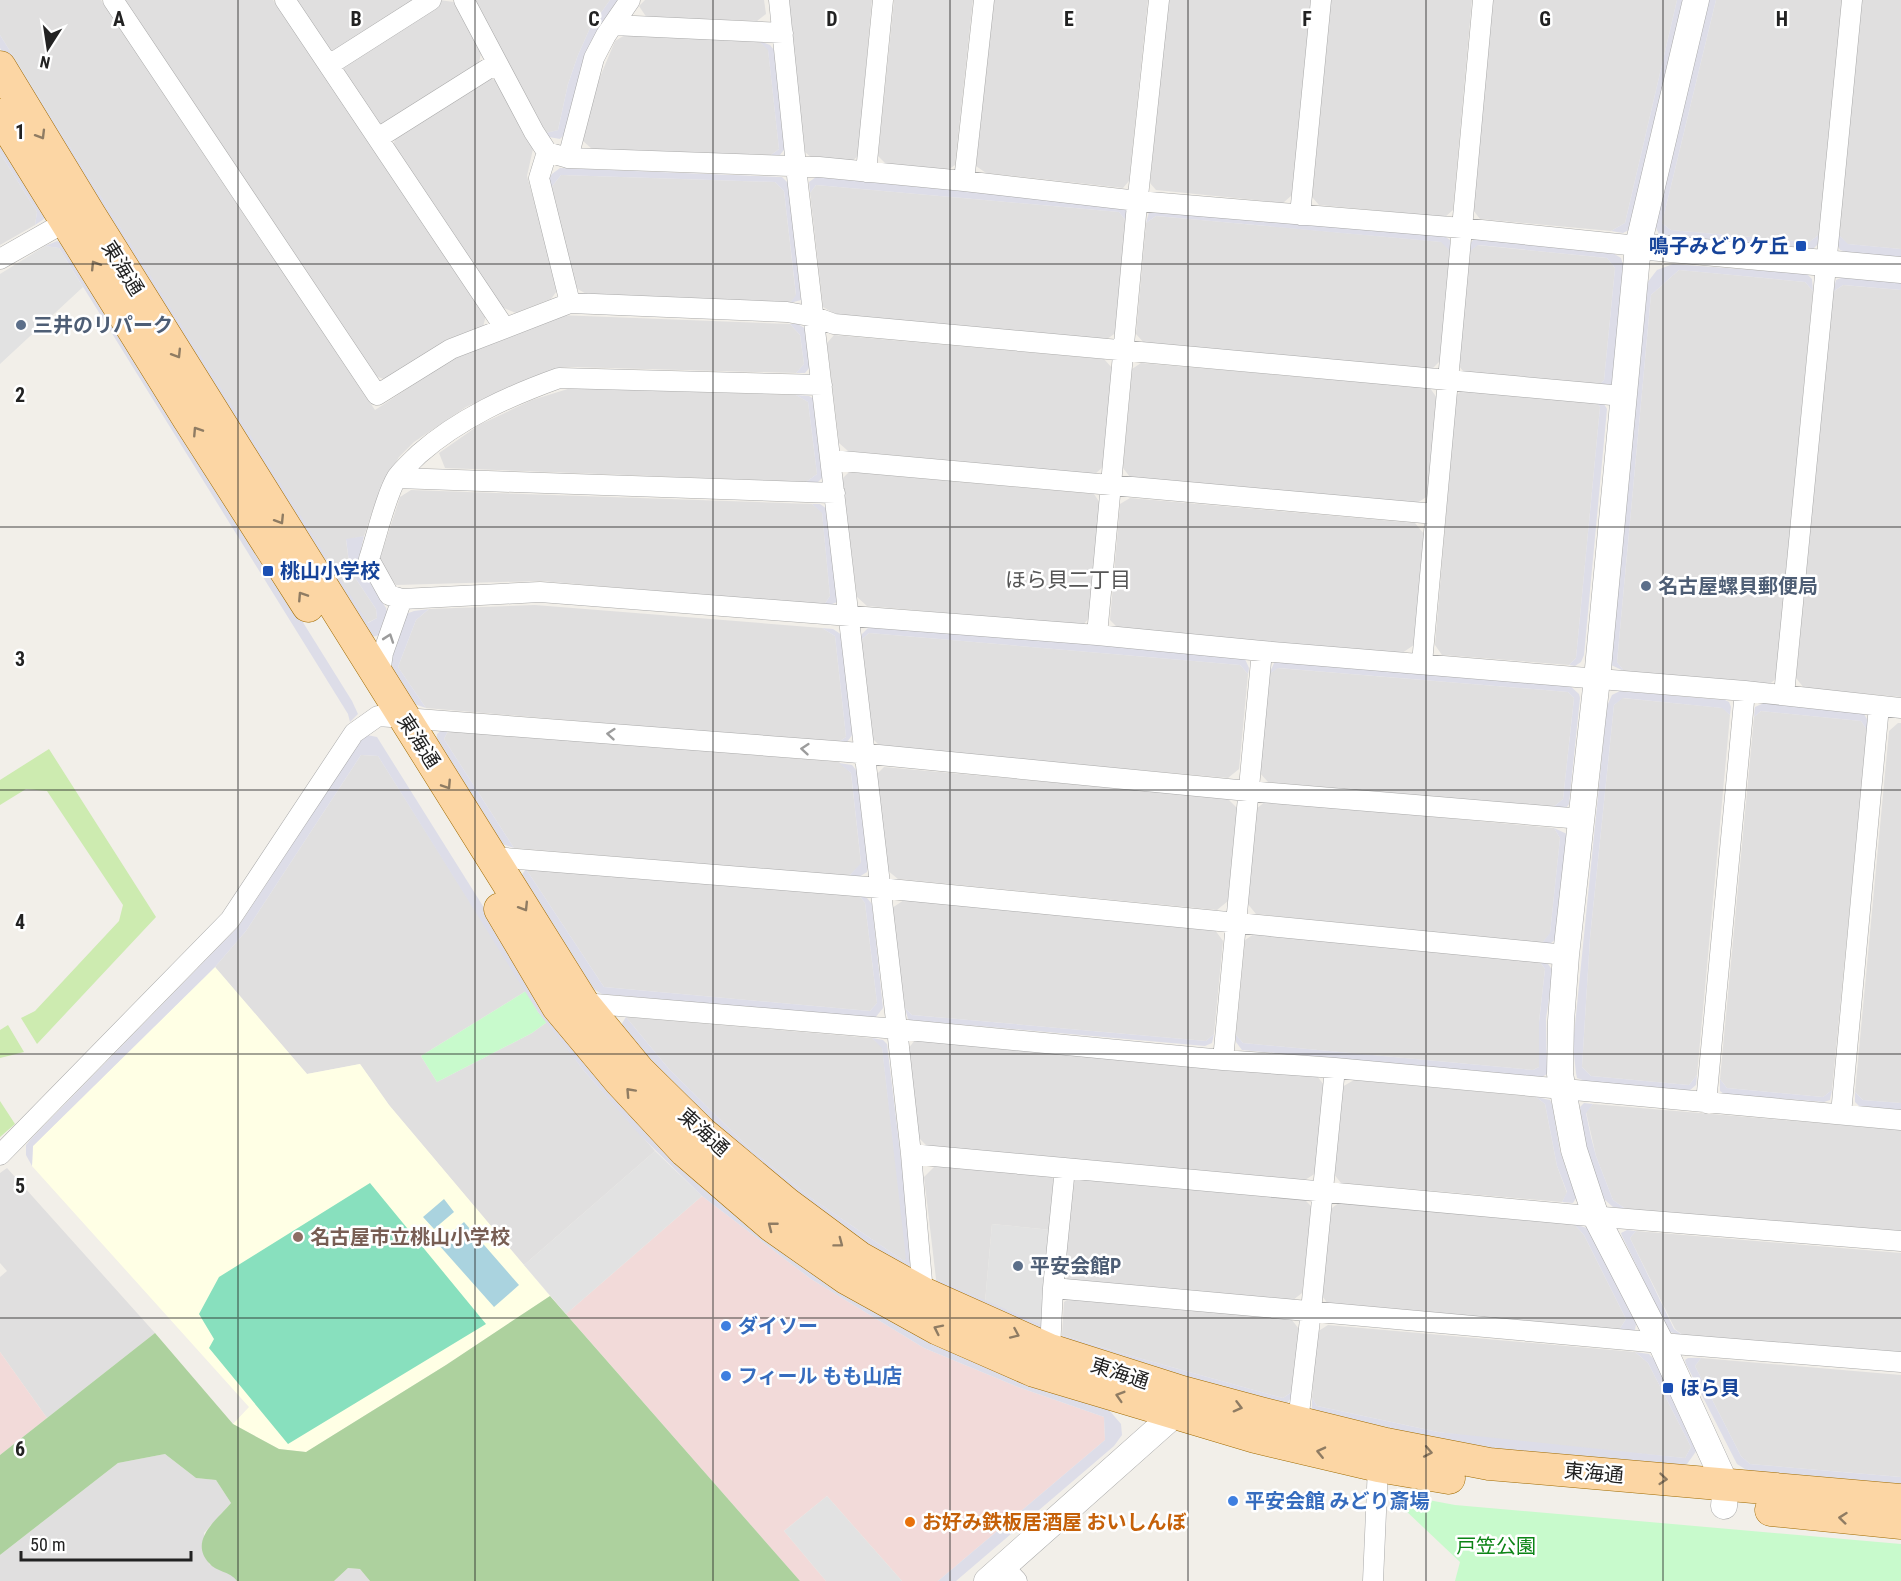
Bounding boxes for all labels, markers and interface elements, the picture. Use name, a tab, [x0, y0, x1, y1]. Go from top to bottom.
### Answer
text: A	[113, 7, 125, 31]
text: B	[350, 7, 362, 31]
text: C	[588, 7, 600, 31]
text: D	[826, 7, 838, 31]
text: E	[1064, 7, 1074, 31]
text: F	[1302, 7, 1312, 31]
text: G	[1539, 7, 1551, 31]
text: H	[1776, 7, 1788, 31]
north arrow	[18, 18, 78, 78]
text: N	[38, 52, 52, 72]
text: 1	[15, 120, 25, 144]
one-way arrow	[34, 129, 46, 139]
place label: 鳴子みどりケ丘	[1649, 234, 1789, 258]
street label: 東海通	[97, 236, 149, 300]
marker: 鳴子みどりケ丘	[1794, 239, 1808, 253]
one-way arrow	[91, 261, 102, 272]
place label: 三井のリパーク	[33, 313, 173, 337]
marker: 三井のリパーク	[14, 318, 28, 332]
one-way arrow	[169, 348, 181, 358]
text: 2	[15, 383, 25, 407]
one-way arrow	[193, 427, 204, 438]
one-way arrow	[273, 514, 285, 524]
place label: 桃山小学校	[280, 559, 380, 583]
marker: 桃山小学校	[261, 564, 275, 578]
district label: ほら貝二丁目	[1005, 568, 1131, 592]
place label: 名古屋螺貝郵便局	[1658, 574, 1818, 598]
marker: 名古屋螺貝郵便局	[1639, 579, 1653, 593]
one-way arrow	[297, 592, 309, 602]
one-way arrow	[381, 633, 394, 644]
text: 3	[15, 647, 25, 671]
street label: 東海通	[393, 709, 445, 773]
one-way arrow	[606, 728, 616, 741]
one-way arrow	[801, 743, 810, 756]
one-way arrow	[439, 778, 450, 789]
one-way arrow	[516, 901, 528, 911]
text: 4	[15, 910, 25, 934]
one-way arrow	[627, 1089, 638, 1100]
street label: 東海通	[674, 1103, 734, 1161]
text: 5	[15, 1174, 25, 1198]
one-way arrow	[768, 1222, 779, 1233]
place label: 名古屋市立桃山小学校	[310, 1225, 510, 1249]
marker: 名古屋市立桃山小学校	[291, 1230, 305, 1244]
one-way arrow	[833, 1235, 844, 1246]
place label: 平安会館P	[1030, 1254, 1121, 1278]
marker: 平安会館P	[1011, 1259, 1025, 1273]
place label: ダイソー	[738, 1314, 818, 1338]
marker: ダイソー	[719, 1319, 733, 1333]
one-way arrow	[933, 1324, 944, 1336]
one-way arrow	[1008, 1327, 1019, 1339]
street label: 東海通	[1088, 1352, 1152, 1394]
place label: フィール もも山店	[738, 1364, 902, 1388]
marker: フィール もも山店	[719, 1369, 733, 1383]
place label: ほら貝	[1680, 1376, 1740, 1400]
marker: ほら貝	[1661, 1381, 1675, 1395]
one-way arrow	[1115, 1391, 1126, 1403]
one-way arrow	[1232, 1400, 1243, 1412]
text: 6	[15, 1437, 25, 1461]
one-way arrow	[1423, 1445, 1433, 1458]
one-way arrow	[1316, 1447, 1326, 1460]
street label: 東海通	[1563, 1458, 1625, 1488]
one-way arrow	[1658, 1472, 1668, 1485]
place label: 平安会館 みどり斎場	[1245, 1489, 1430, 1513]
marker: 平安会館 みどり斎場	[1226, 1494, 1240, 1508]
place label: お好み鉄板居酒屋 おいしんぼ	[922, 1510, 1187, 1534]
one-way arrow	[1838, 1512, 1847, 1525]
marker: お好み鉄板居酒屋 おいしんぼ	[903, 1515, 917, 1529]
scale bar	[21, 1524, 190, 1562]
text: 50 m	[30, 1534, 65, 1555]
park label: 戸笠公園	[1456, 1534, 1536, 1558]

